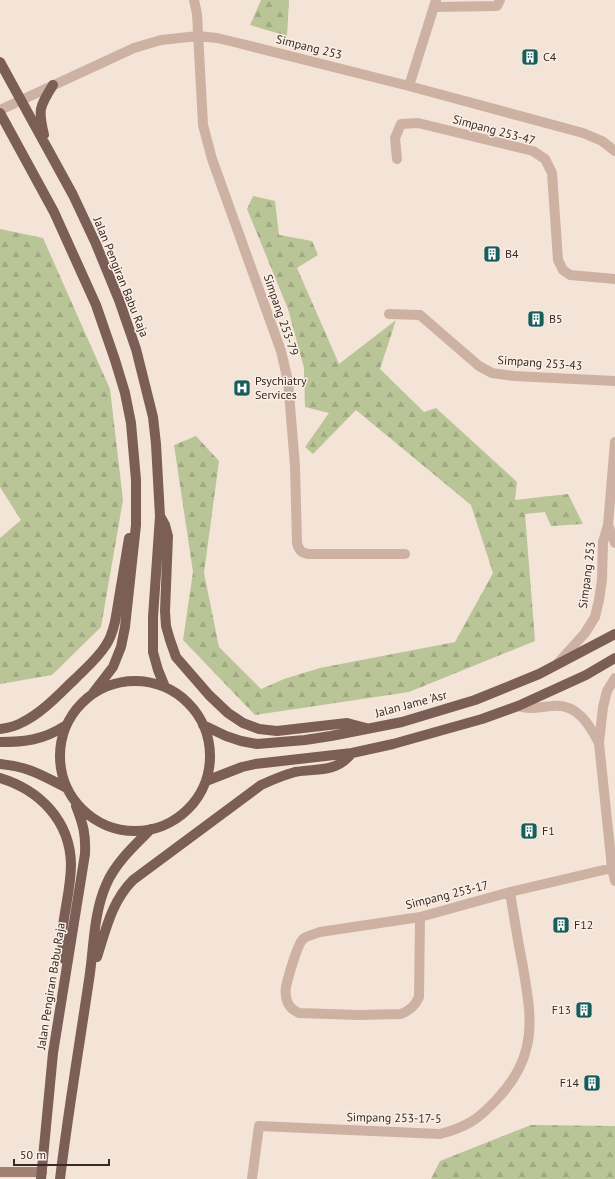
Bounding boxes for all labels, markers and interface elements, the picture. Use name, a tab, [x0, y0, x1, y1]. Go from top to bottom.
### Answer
street label: Simpang 253	[275, 31, 344, 62]
building icon: C4	[520, 47, 540, 67]
place label: C4	[543, 49, 557, 64]
street label: Simpang 253-47	[451, 111, 537, 148]
street label: Jalan Pengiran Babu Raja	[90, 214, 152, 339]
building icon: B4	[482, 244, 502, 264]
place label: B4	[505, 246, 519, 261]
street label: Simpang 253-79	[261, 272, 302, 357]
building icon: B5	[526, 309, 546, 329]
place label: B5	[549, 311, 563, 326]
street label: Simpang 253-43	[497, 352, 583, 373]
place label: Psychiatry Services	[255, 373, 307, 402]
hospital icon: Psychiatry Services	[232, 378, 252, 398]
street label: Simpang 253	[575, 540, 598, 609]
street label: Jalan Jame 'Asr	[372, 687, 448, 721]
building icon: F1	[519, 821, 539, 841]
place label: F1	[542, 823, 555, 838]
street label: Simpang 253-17	[404, 877, 490, 912]
building icon: F12	[551, 915, 571, 935]
place label: F12	[574, 917, 593, 932]
street label: Jalan Pengiran Babu Raja	[33, 921, 68, 1051]
building icon: F13	[574, 1000, 594, 1020]
place label: F13	[552, 1002, 571, 1017]
building icon: F14	[582, 1073, 602, 1093]
place label: F14	[560, 1075, 579, 1090]
street label: Simpang 253-17-5	[346, 1109, 442, 1126]
scale bar	[14, 1141, 109, 1167]
text: 50 m	[20, 1147, 46, 1162]

